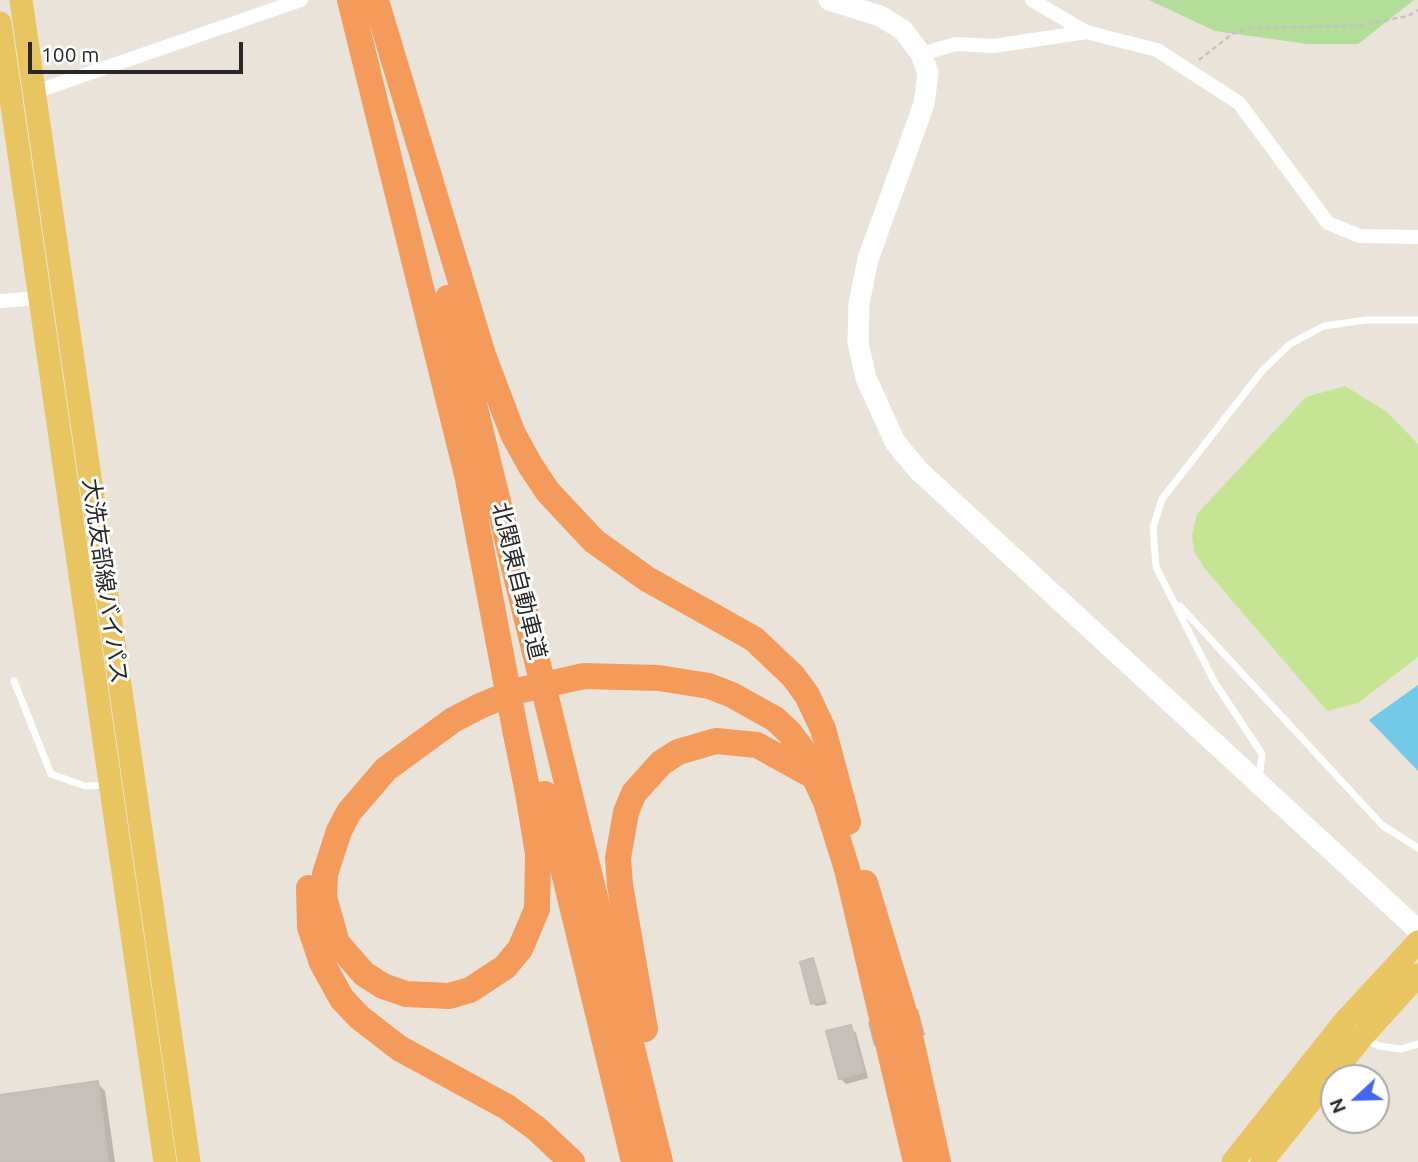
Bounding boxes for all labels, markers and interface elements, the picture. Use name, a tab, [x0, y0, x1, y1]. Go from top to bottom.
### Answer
scale bar	[32, 28, 247, 72]
text: 100 m	[41, 42, 99, 66]
street label: 大洗友部線バイパス	[77, 477, 133, 685]
street label: 北関東自動車道	[486, 500, 552, 662]
north arrow	[1320, 1064, 1390, 1134]
text: N	[1325, 1095, 1350, 1117]

